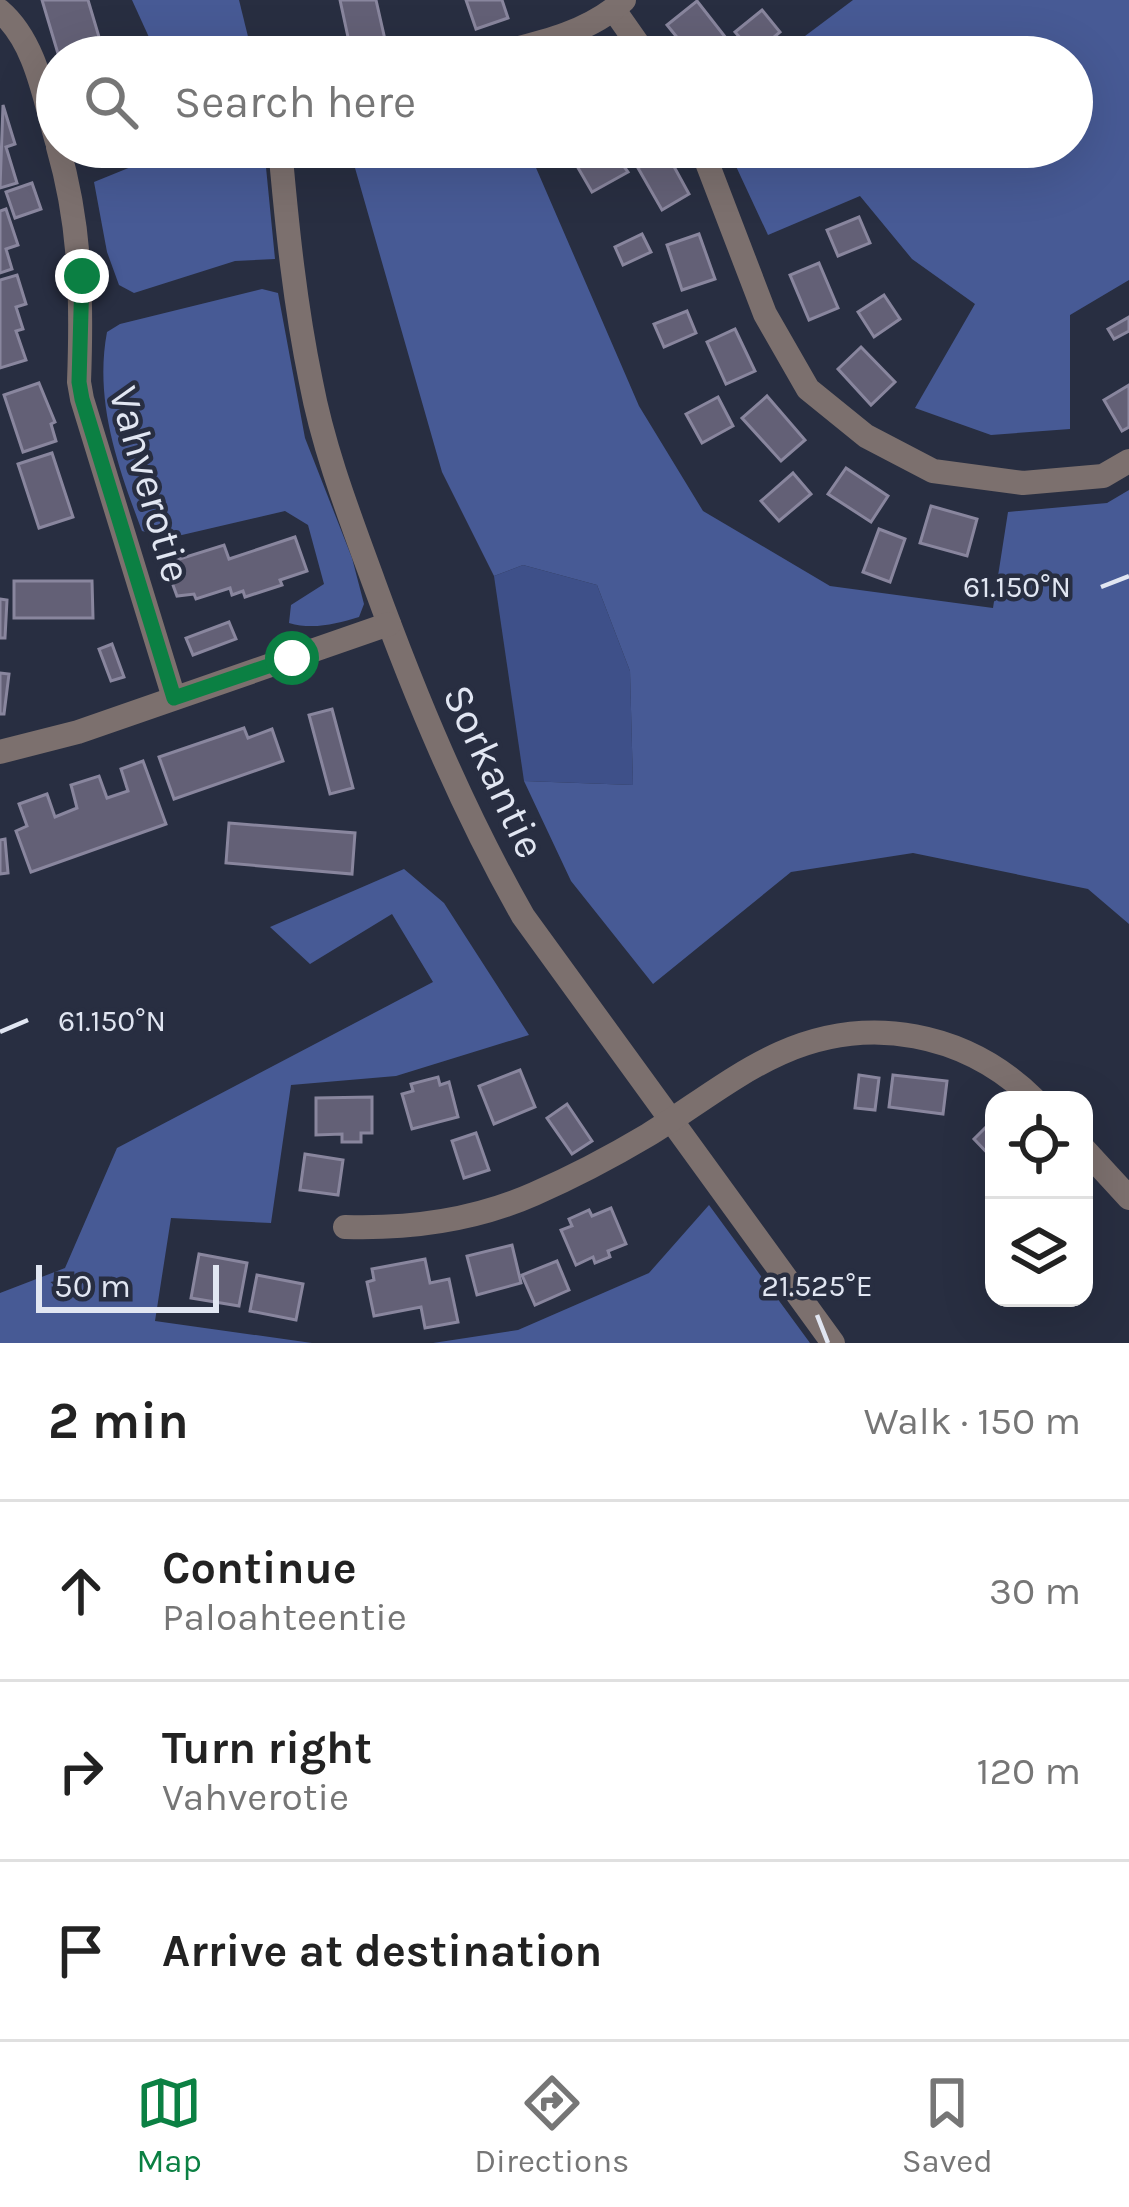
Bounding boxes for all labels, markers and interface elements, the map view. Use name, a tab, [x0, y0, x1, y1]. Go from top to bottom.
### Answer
search box	[36, 36, 1093, 168]
icon: search	[78, 69, 144, 135]
text: Search here	[174, 76, 416, 128]
route end	[55, 249, 109, 303]
street label: Vahverotie	[98, 381, 202, 588]
text: 61.150°N	[963, 569, 1071, 605]
route start	[265, 631, 319, 685]
street label: Sorkantie	[432, 677, 556, 866]
text: 61.150°N	[58, 1003, 166, 1039]
map controls	[985, 1091, 1093, 1307]
button: locate	[985, 1091, 1093, 1199]
button: layers	[985, 1199, 1093, 1307]
scale bar	[36, 1259, 219, 1312]
text: 50 m	[54, 1267, 131, 1305]
text: 21.525°E	[762, 1268, 873, 1304]
text: 2 min	[48, 1391, 189, 1451]
text: Walk · 150 m	[864, 1398, 1081, 1444]
text: Continue	[162, 1542, 357, 1594]
icon: ahead	[48, 1558, 114, 1624]
text: 30 m	[989, 1568, 1081, 1614]
text: Paloahteentie	[162, 1594, 407, 1640]
text: Turn right	[162, 1722, 372, 1774]
icon: right	[48, 1738, 114, 1804]
text: 120 m	[977, 1748, 1081, 1794]
text: Vahverotie	[162, 1774, 349, 1820]
icon: arrive	[48, 1918, 114, 1984]
text: Arrive at destination	[162, 1925, 602, 1977]
tab: Map	[136, 2070, 202, 2180]
tab: Directions	[474, 2070, 629, 2180]
tab: Saved	[902, 2070, 993, 2180]

